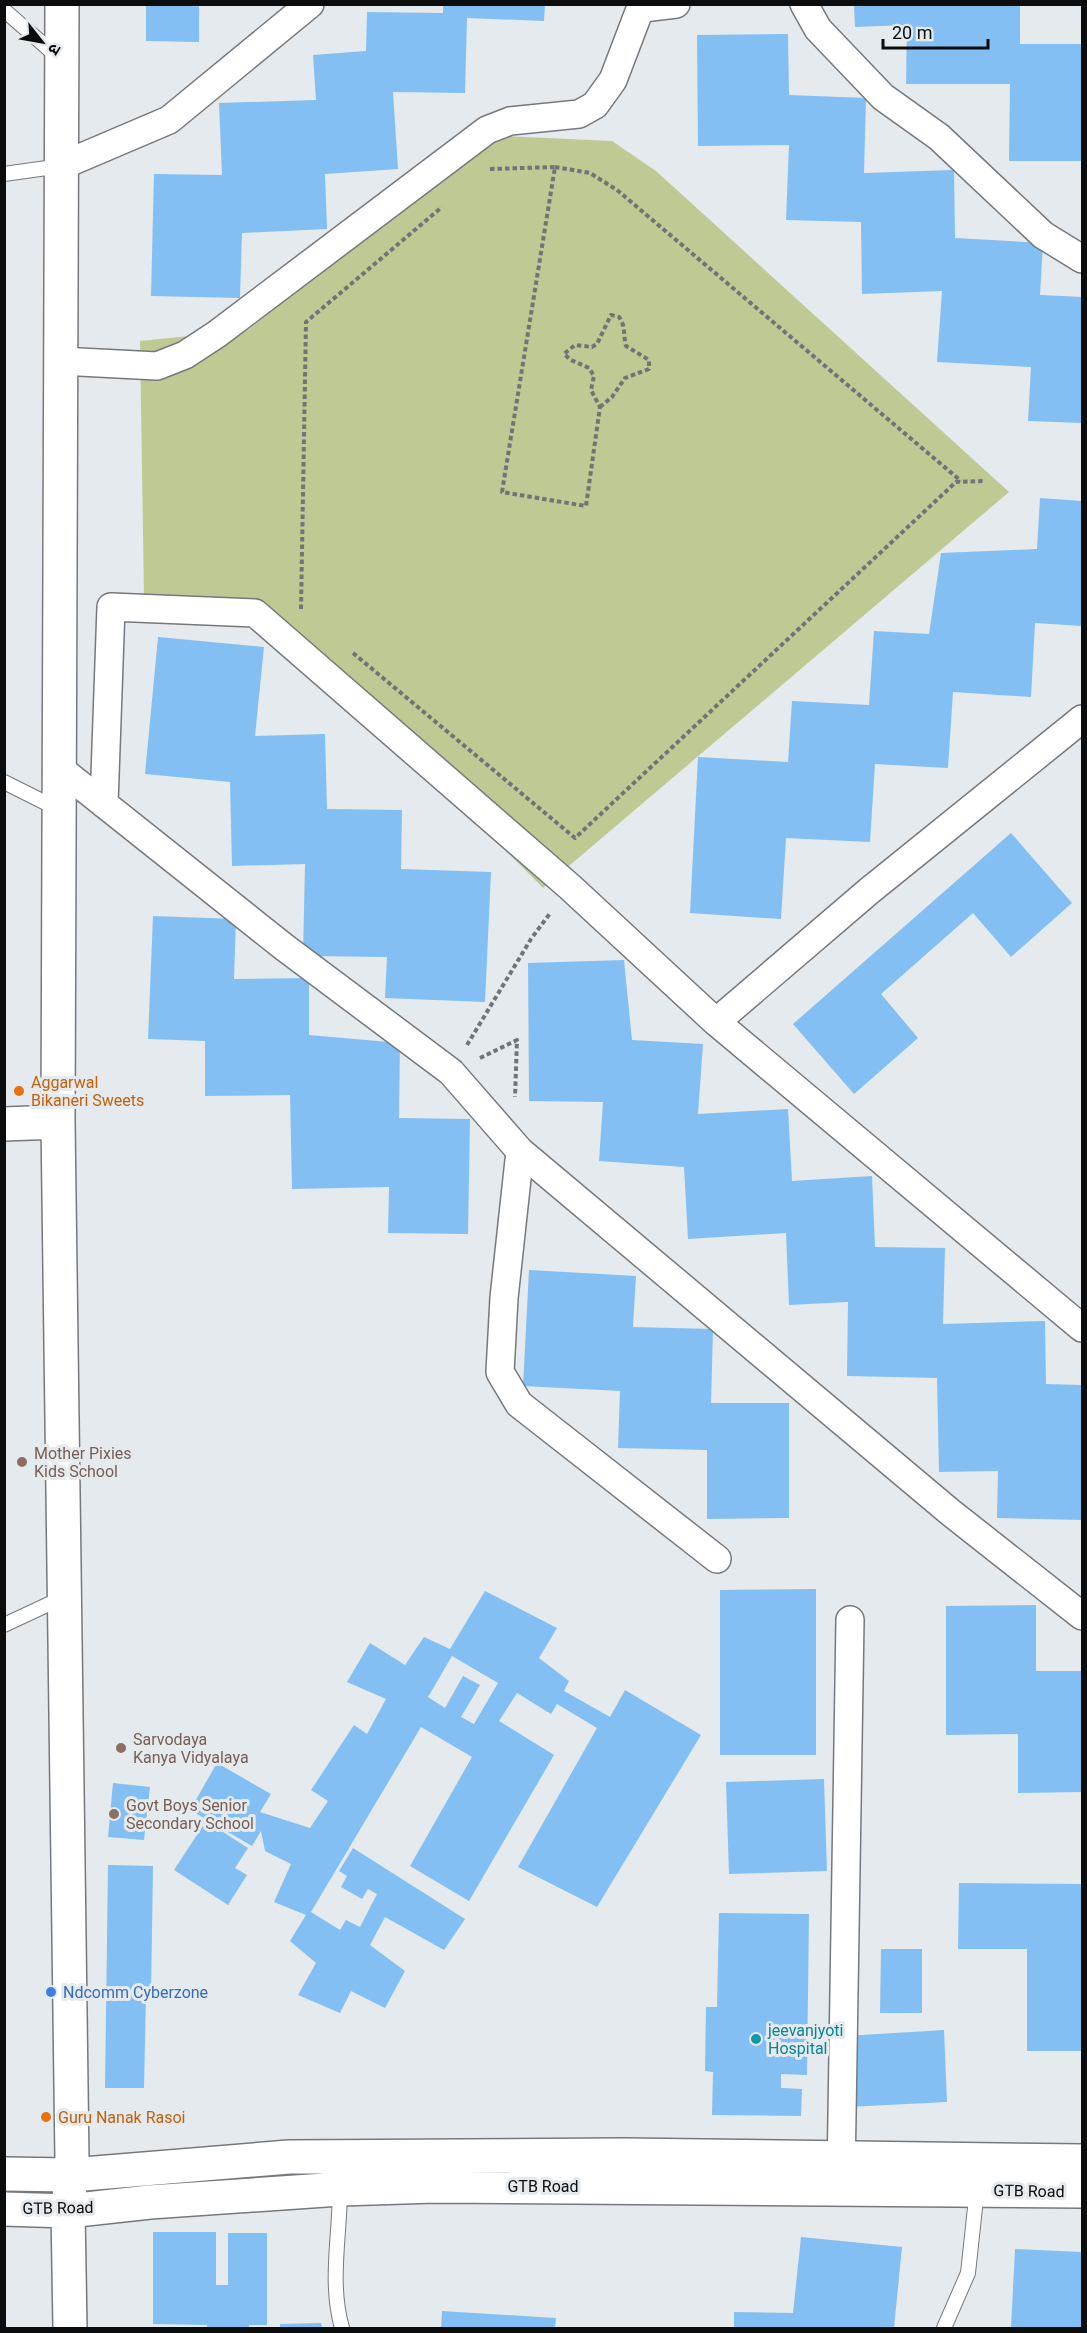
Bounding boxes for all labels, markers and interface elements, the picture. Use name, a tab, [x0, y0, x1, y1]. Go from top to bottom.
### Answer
north arrow	[12, 12, 72, 72]
scale bar	[883, 12, 988, 50]
text: 20 m	[892, 22, 932, 43]
text: उ	[44, 41, 65, 59]
place label: Aggarwal Bikaneri Sweets	[31, 1073, 144, 1110]
marker: Aggarwal Bikaneri Sweets	[12, 1084, 26, 1098]
place label: Mother Pixies Kids School	[34, 1444, 132, 1481]
marker: Mother Pixies Kids School	[15, 1455, 29, 1469]
place label: Sarvodaya Kanya Vidyalaya	[133, 1730, 249, 1767]
marker: Sarvodaya Kanya Vidyalaya	[114, 1741, 128, 1755]
place label: Govt Boys Senior Secondary School	[126, 1796, 254, 1833]
marker: Govt Boys Senior Secondary School	[107, 1807, 121, 1821]
place label: Ndcomm Cyberzone	[63, 1983, 208, 2002]
marker: Ndcomm Cyberzone	[44, 1985, 58, 1999]
place label: jeevanjyoti Hospital	[767, 2021, 843, 2058]
marker: jeevanjyoti Hospital	[749, 2032, 763, 2046]
place label: Guru Nanak Rasoi	[58, 2108, 186, 2127]
marker: Guru Nanak Rasoi	[39, 2110, 53, 2124]
street label: GTB Road	[507, 2177, 579, 2196]
street label: GTB Road	[993, 2181, 1065, 2201]
street label: GTB Road	[22, 2198, 94, 2218]

